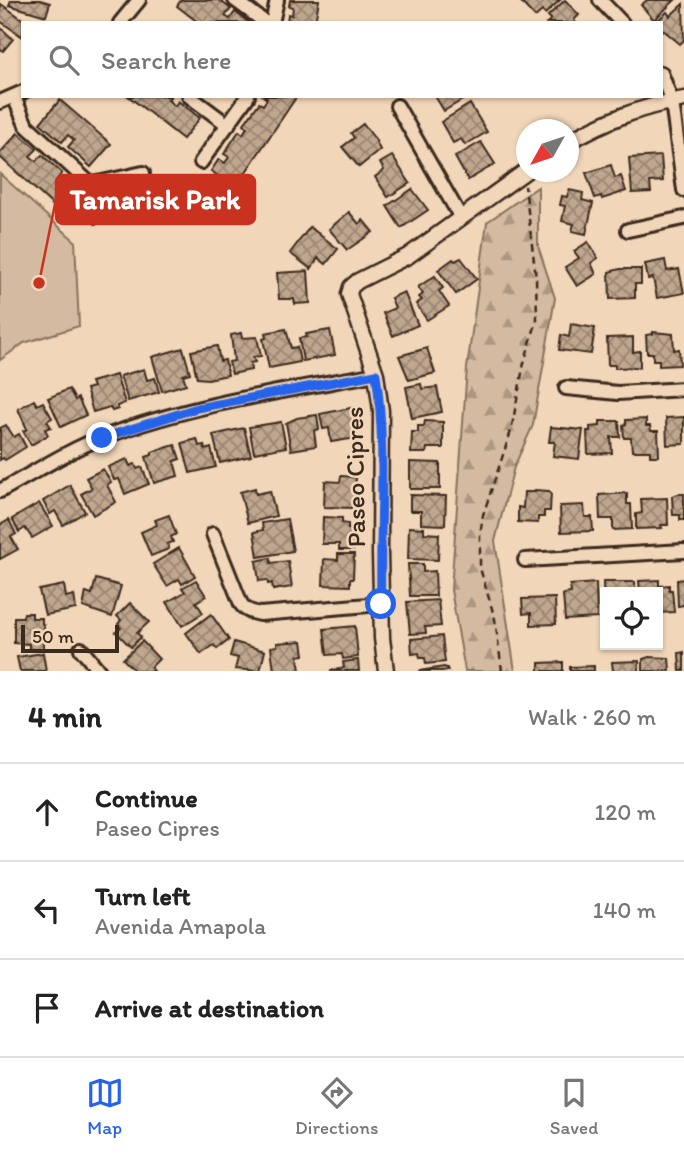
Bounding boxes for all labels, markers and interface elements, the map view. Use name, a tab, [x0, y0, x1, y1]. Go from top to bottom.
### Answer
search box	[21, 21, 663, 98]
icon: search	[45, 41, 83, 79]
text: Search here	[101, 44, 231, 76]
north arrow	[516, 119, 579, 182]
callout: Tamarisk Park	[56, 175, 255, 224]
text: Tamarisk Park	[69, 182, 241, 216]
street label: Paseo Cipres	[338, 406, 372, 548]
route end	[86, 422, 117, 453]
map controls	[600, 587, 663, 650]
button: locate	[600, 587, 663, 650]
route start	[365, 588, 396, 619]
scale bar	[21, 622, 119, 654]
text: 50 m	[32, 625, 74, 648]
text: 4 min	[28, 698, 102, 735]
text: Walk · 260 m	[528, 703, 656, 731]
text: Continue	[95, 782, 198, 814]
icon: ahead	[28, 793, 66, 831]
text: 120 m	[595, 798, 656, 826]
text: Paseo Cipres	[95, 814, 220, 842]
text: Turn left	[95, 880, 191, 912]
icon: left	[28, 891, 66, 929]
text: 140 m	[593, 896, 656, 924]
text: Avenida Amapola	[95, 912, 266, 940]
icon: arrive	[28, 989, 66, 1027]
text: Arrive at destination	[95, 992, 324, 1024]
tab: Map	[86, 1074, 124, 1139]
tab: Directions	[295, 1074, 379, 1139]
tab: Saved	[550, 1074, 598, 1139]

